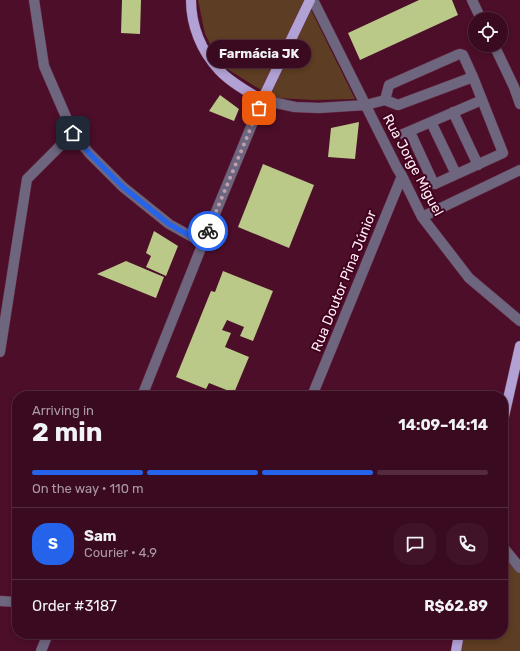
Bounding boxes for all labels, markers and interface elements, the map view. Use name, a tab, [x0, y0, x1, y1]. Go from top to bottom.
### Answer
map controls	[468, 12, 508, 52]
button: locate	[468, 12, 508, 52]
callout: Farmácia JK	[207, 40, 311, 68]
text: Farmácia JK	[219, 46, 299, 61]
pin	[242, 91, 276, 125]
icon: bag	[248, 97, 270, 119]
street label: Rua Jorge Miguel	[379, 111, 447, 219]
pin	[56, 116, 90, 150]
icon: home	[62, 122, 84, 144]
street label: Rua Doutor Pina Júnior	[308, 207, 380, 354]
courier	[188, 211, 228, 251]
icon: bike	[197, 220, 219, 242]
text: Arriving in	[32, 403, 94, 418]
text: 14:09–14:14	[398, 416, 488, 434]
text: 2 min	[32, 417, 102, 448]
text: On the way · 110 m	[32, 481, 144, 496]
button: chat	[394, 523, 436, 565]
button: phone	[446, 523, 488, 565]
text: Sam	[84, 527, 117, 545]
text: S	[48, 535, 58, 553]
text: Courier · 4.9	[84, 545, 157, 560]
text: Order #3187	[32, 597, 117, 615]
text: R$62.89	[424, 597, 488, 615]

